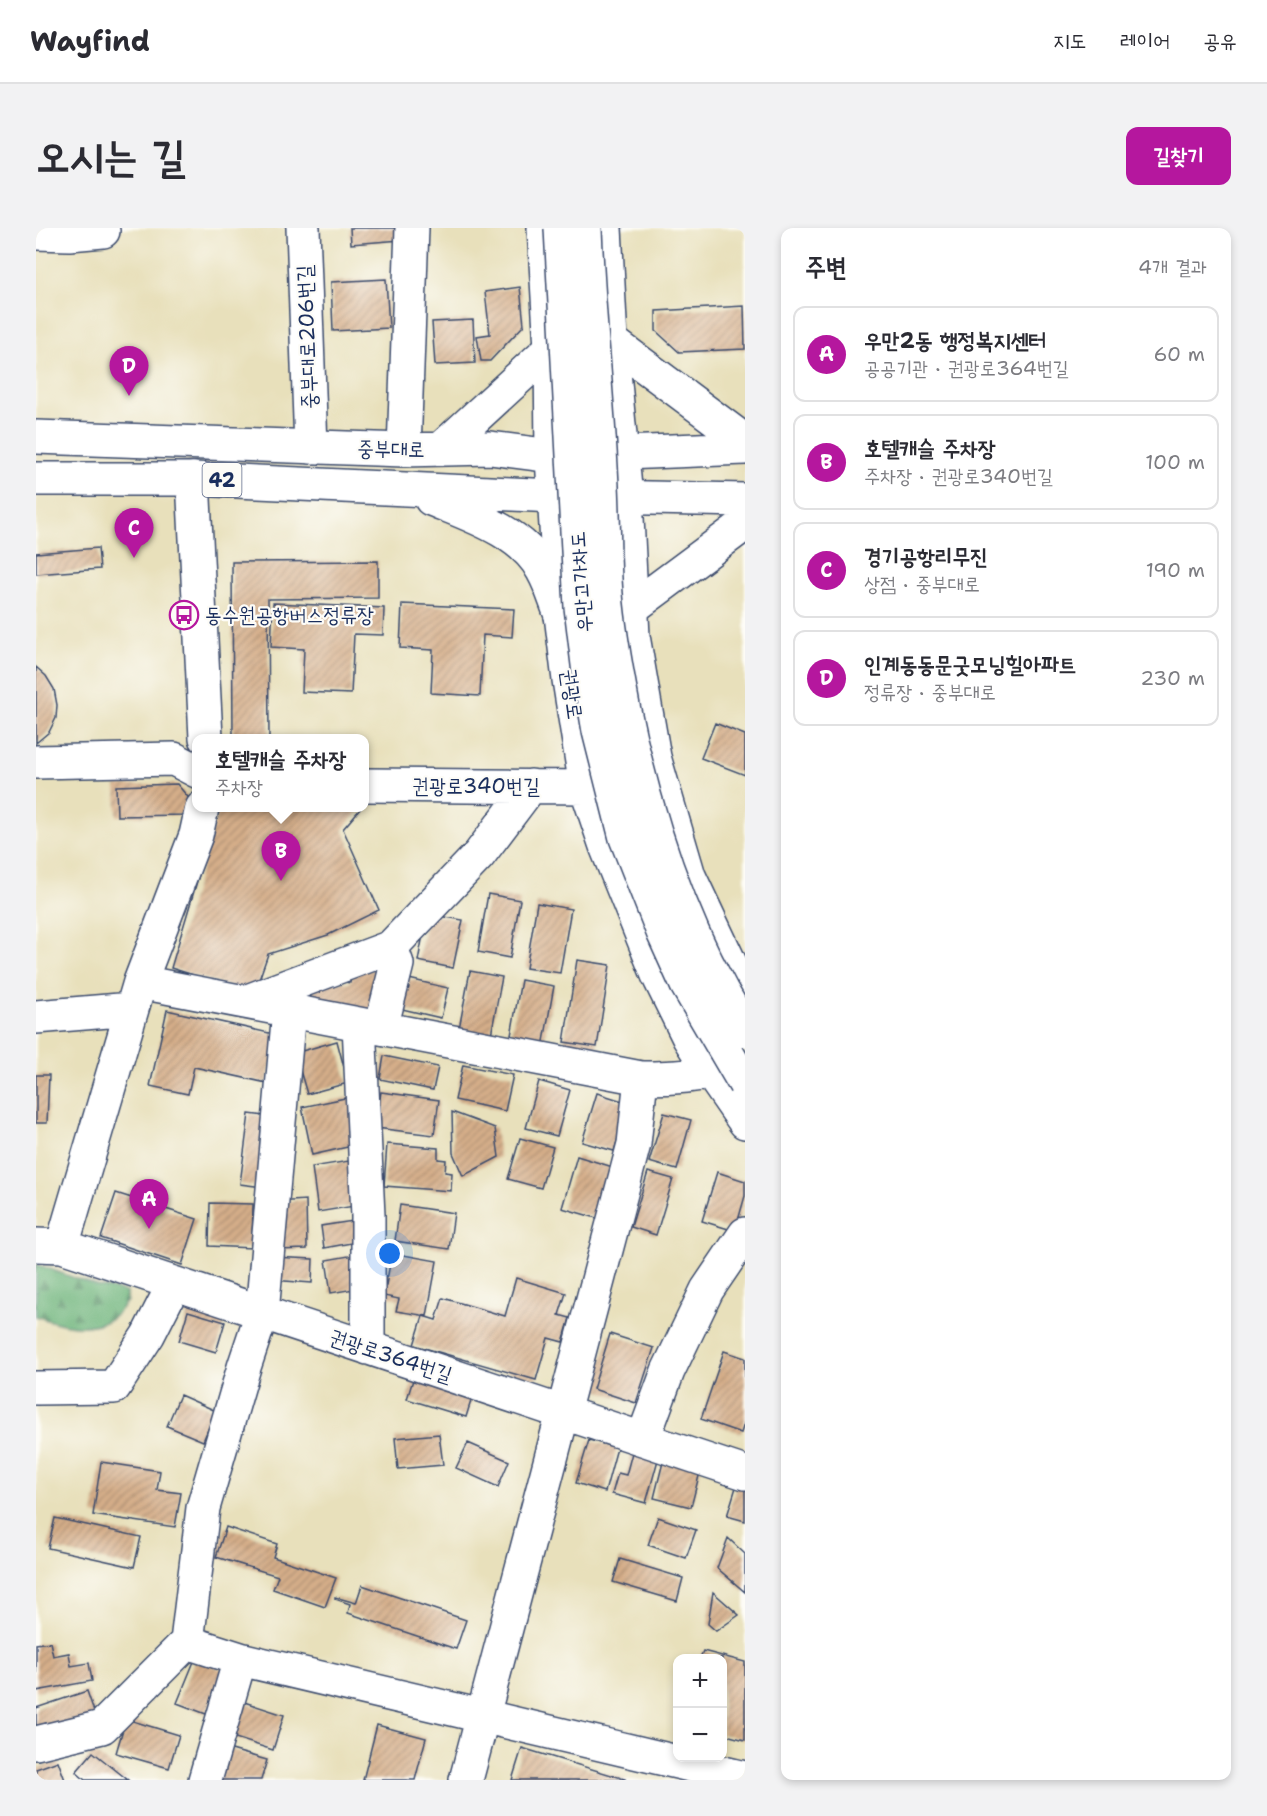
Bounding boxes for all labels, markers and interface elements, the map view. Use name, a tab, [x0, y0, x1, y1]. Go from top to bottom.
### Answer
text: Wayfind	[30, 22, 150, 60]
text: 지도	[1053, 27, 1087, 55]
text: 레이어	[1120, 27, 1170, 55]
text: 공유	[1203, 27, 1237, 55]
button: 길찾기	[1126, 127, 1231, 185]
text: 오시는 길	[36, 128, 186, 184]
text: 주변	[805, 249, 847, 284]
text: 4개 결과	[1138, 254, 1207, 280]
street label: 중부대로206번길	[290, 264, 324, 410]
text: 우만2동 행정복지센터	[864, 326, 1046, 355]
text: A	[819, 341, 834, 367]
text: 60 m	[1153, 341, 1205, 367]
pin: D	[110, 346, 148, 396]
text: 공공기관 · 권광로364번길	[864, 355, 1069, 381]
street label: 중부대로	[357, 434, 425, 464]
text: 호텔캐슬 주차장	[864, 434, 996, 463]
text: B	[820, 449, 833, 475]
text: 100 m	[1145, 449, 1205, 475]
road number: 42	[202, 463, 242, 497]
text: 주차장 · 권광로340번길	[864, 463, 1053, 489]
pin: C	[114, 508, 154, 558]
street label: 우만고가차도	[563, 530, 599, 634]
text: 경기공항리무진	[864, 542, 988, 571]
text: C	[820, 557, 833, 583]
text: 190 m	[1146, 557, 1205, 583]
text: 상점 · 중부대로	[864, 571, 980, 597]
bus stop icon: 동수원공항버스정류장	[168, 599, 200, 631]
place label: 동수원공항버스정류장	[205, 601, 374, 629]
text: 인계동동문굿모닝힐아파트	[864, 650, 1076, 679]
text: D	[819, 665, 834, 691]
text: 230 m	[1140, 665, 1205, 691]
street label: 권광로	[555, 667, 589, 721]
text: 정류장 · 중부대로	[864, 679, 996, 705]
popup	[192, 734, 369, 812]
text: 호텔캐슬 주차장	[215, 745, 346, 774]
street label: 권광로340번길	[412, 772, 540, 800]
text: 주차장	[215, 774, 263, 800]
pin: B	[262, 832, 300, 881]
pin: A	[130, 1180, 168, 1229]
your location	[375, 1239, 404, 1268]
street label: 권광로364번길	[326, 1323, 456, 1389]
map controls	[673, 1654, 727, 1762]
button: +	[673, 1654, 727, 1708]
button: −	[673, 1708, 727, 1762]

